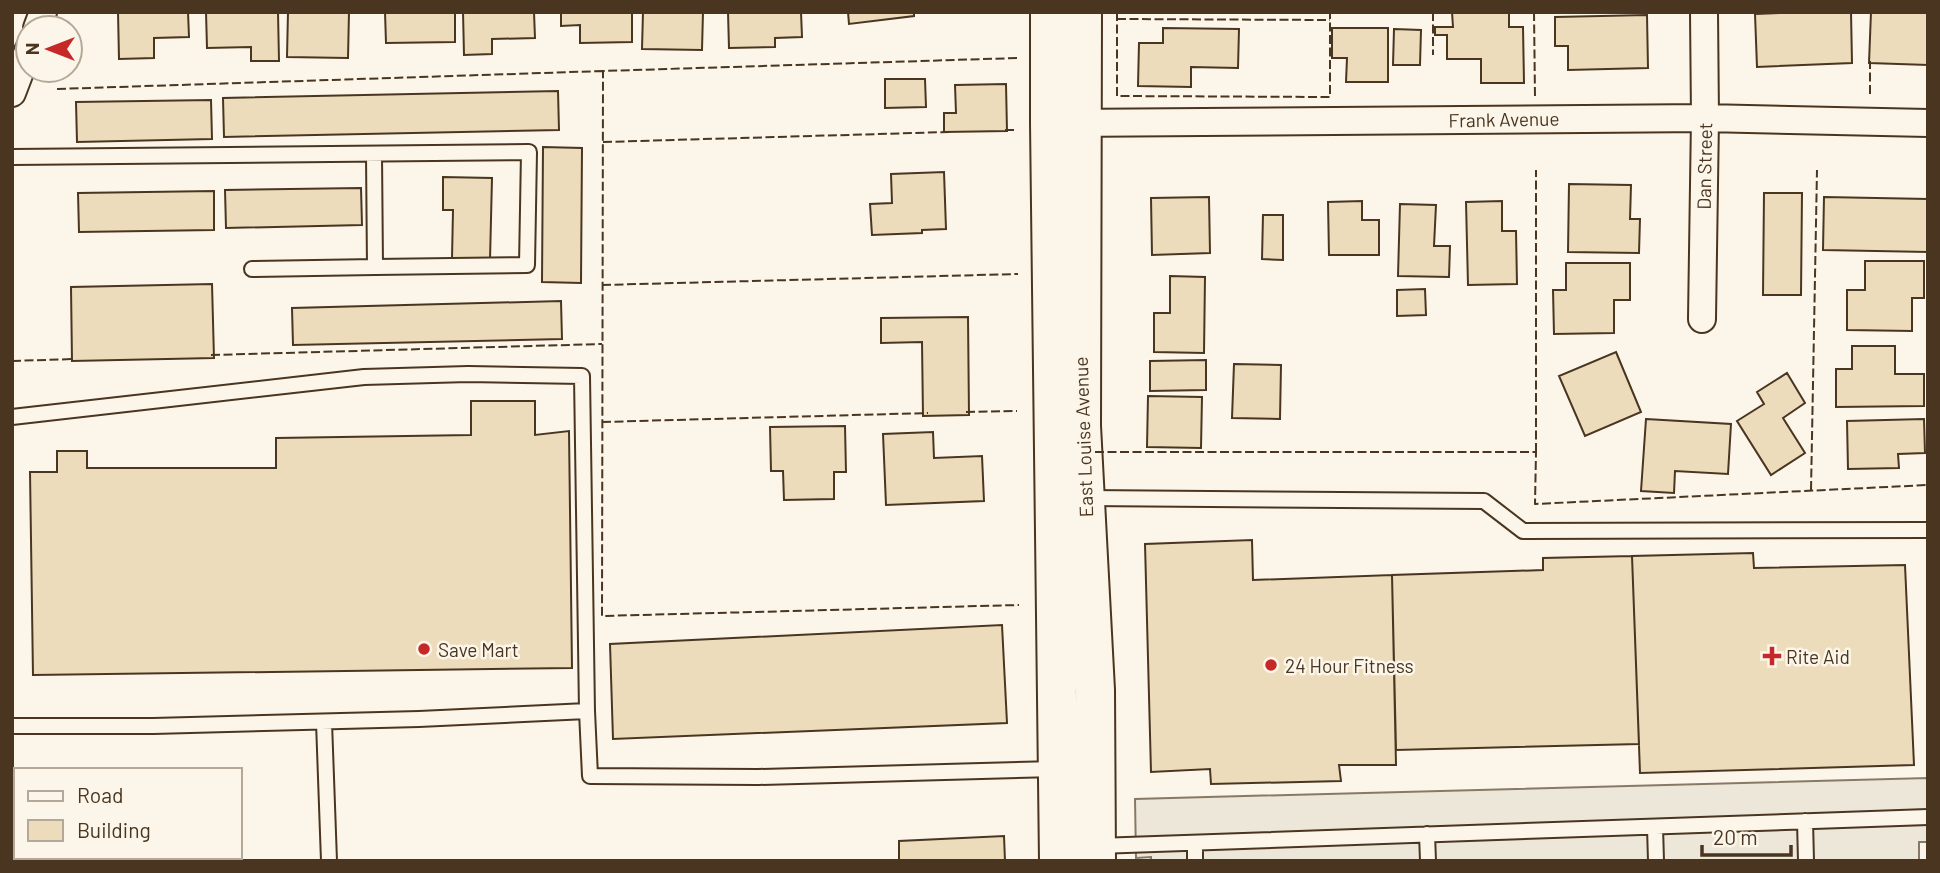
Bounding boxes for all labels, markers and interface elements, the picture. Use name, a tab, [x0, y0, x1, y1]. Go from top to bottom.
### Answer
north arrow	[14, 14, 84, 84]
text: N	[20, 43, 43, 55]
street label: Frank Avenue	[1448, 107, 1560, 131]
street label: Dan Street	[1692, 122, 1716, 210]
street label: East Louise Avenue	[1069, 356, 1097, 518]
place label: Save Mart	[438, 638, 519, 661]
marker: Save Mart	[416, 641, 432, 657]
place label: Rite Aid	[1786, 645, 1850, 668]
marker: Rite Aid	[1764, 648, 1780, 664]
place label: 24 Hour Fitness	[1285, 654, 1414, 677]
marker: 24 Hour Fitness	[1263, 657, 1279, 673]
legend	[14, 768, 242, 859]
text: Road	[77, 782, 123, 807]
scale bar	[1702, 814, 1791, 858]
text: Building	[77, 817, 151, 842]
text: 20 m	[1713, 824, 1758, 849]

